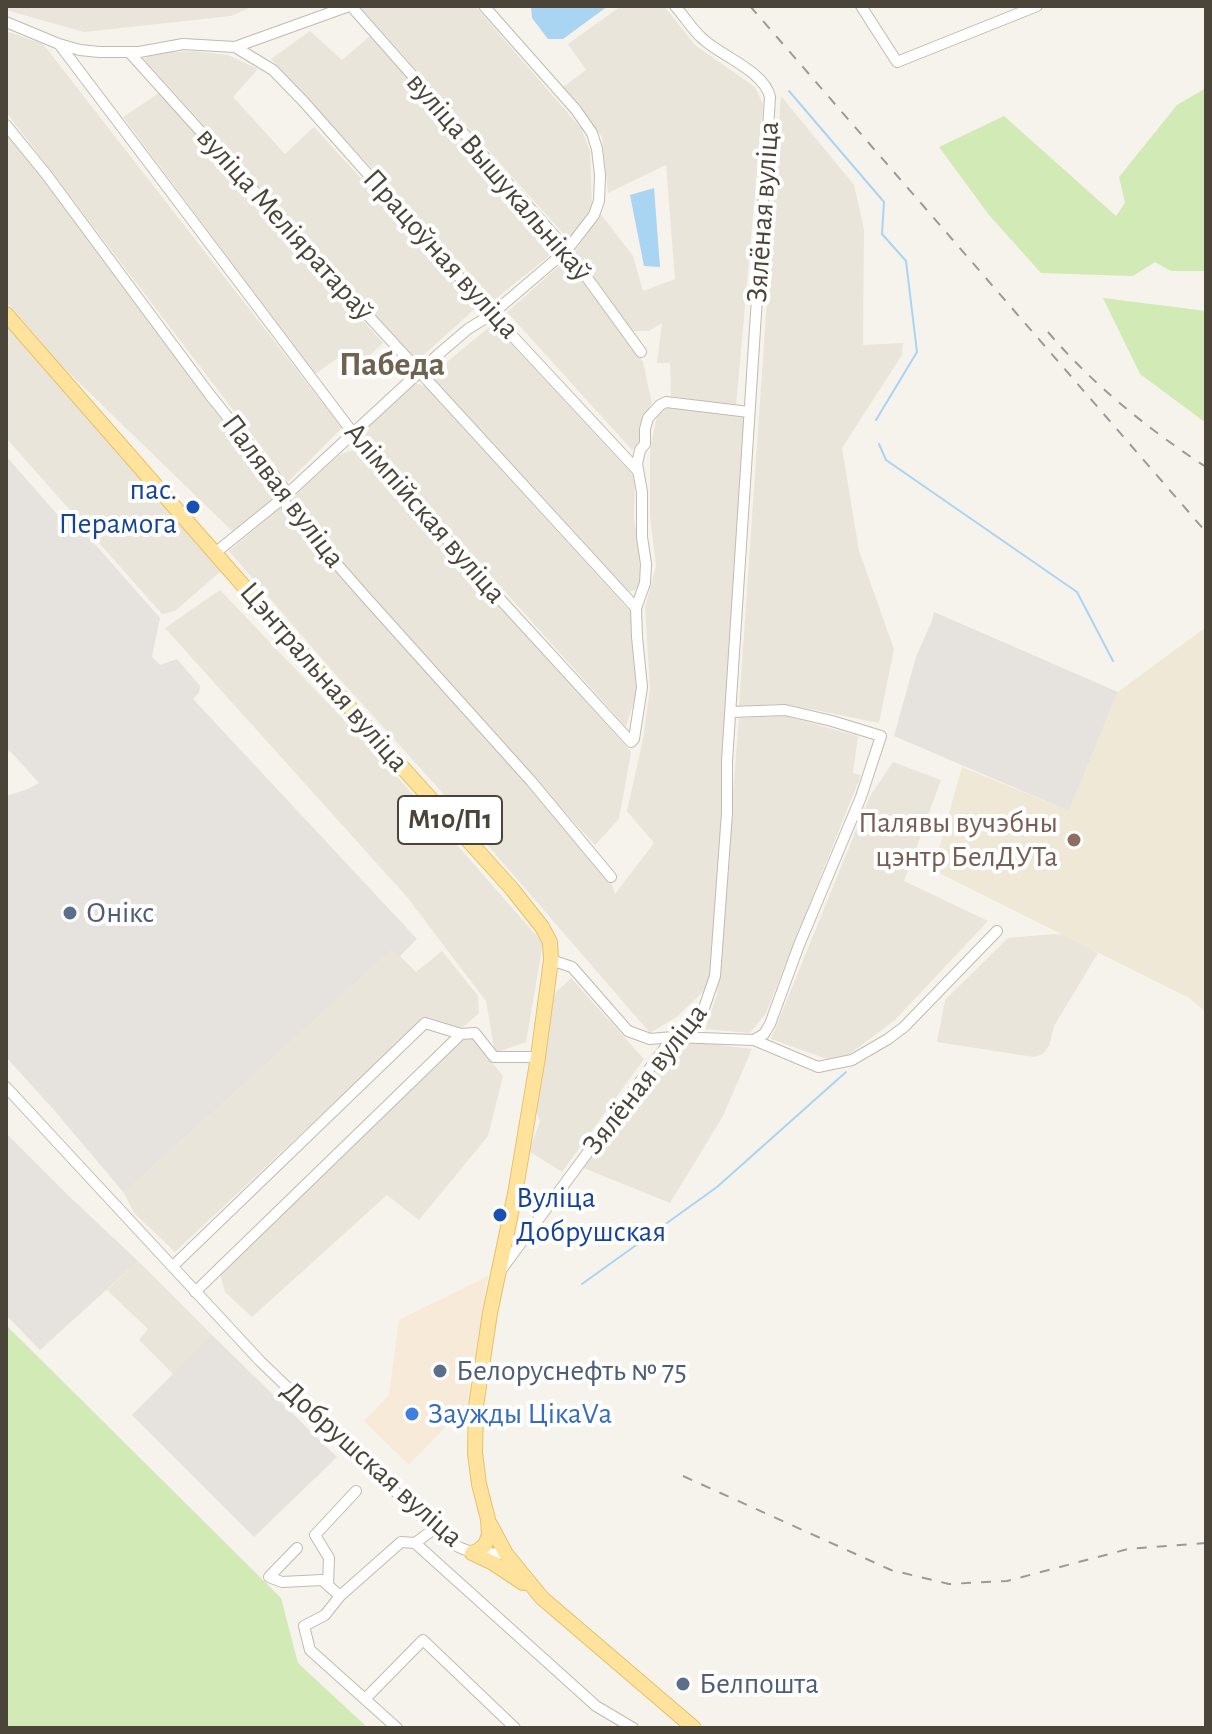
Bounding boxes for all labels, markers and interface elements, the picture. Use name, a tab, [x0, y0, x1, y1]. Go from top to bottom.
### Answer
street label: вуліца Вышукальнікаў	[398, 65, 600, 289]
street label: вуліца Меліяратараў	[188, 120, 382, 328]
street label: Зялёная вуліца	[739, 120, 787, 304]
street label: Працоўная вуліца	[355, 161, 527, 347]
district label: Пабеда	[339, 345, 445, 385]
street label: Палявая вуліца	[213, 407, 353, 575]
street label: Алімпійская вуліца	[336, 415, 514, 611]
place label: пас. Перамога	[59, 472, 177, 542]
marker: пас. Перамога	[184, 498, 202, 516]
street label: Цэнтральная вуліца	[232, 575, 416, 779]
road number: М10/П1	[398, 796, 502, 844]
place label: Палявы вучэбны цэнтр БелДУТа	[858, 805, 1058, 876]
marker: Палявы вучэбны цэнтр БелДУТа	[1065, 831, 1083, 849]
place label: Онікс	[86, 895, 154, 931]
marker: Онікс	[61, 904, 79, 922]
street label: Зялёная вуліца	[575, 996, 715, 1162]
place label: Вуліца Добрушская	[516, 1180, 666, 1250]
marker: Вуліца Добрушская	[491, 1206, 509, 1224]
place label: Белоруснефть № 75	[456, 1353, 687, 1389]
marker: Белоруснефть № 75	[431, 1362, 449, 1380]
street label: Добрушская вуліца	[274, 1373, 470, 1555]
place label: Заужды ЦікаVа	[428, 1396, 612, 1432]
marker: Заужды ЦікаVа	[403, 1405, 421, 1423]
place label: Белпошта	[699, 1666, 819, 1702]
marker: Белпошта	[674, 1675, 692, 1693]

